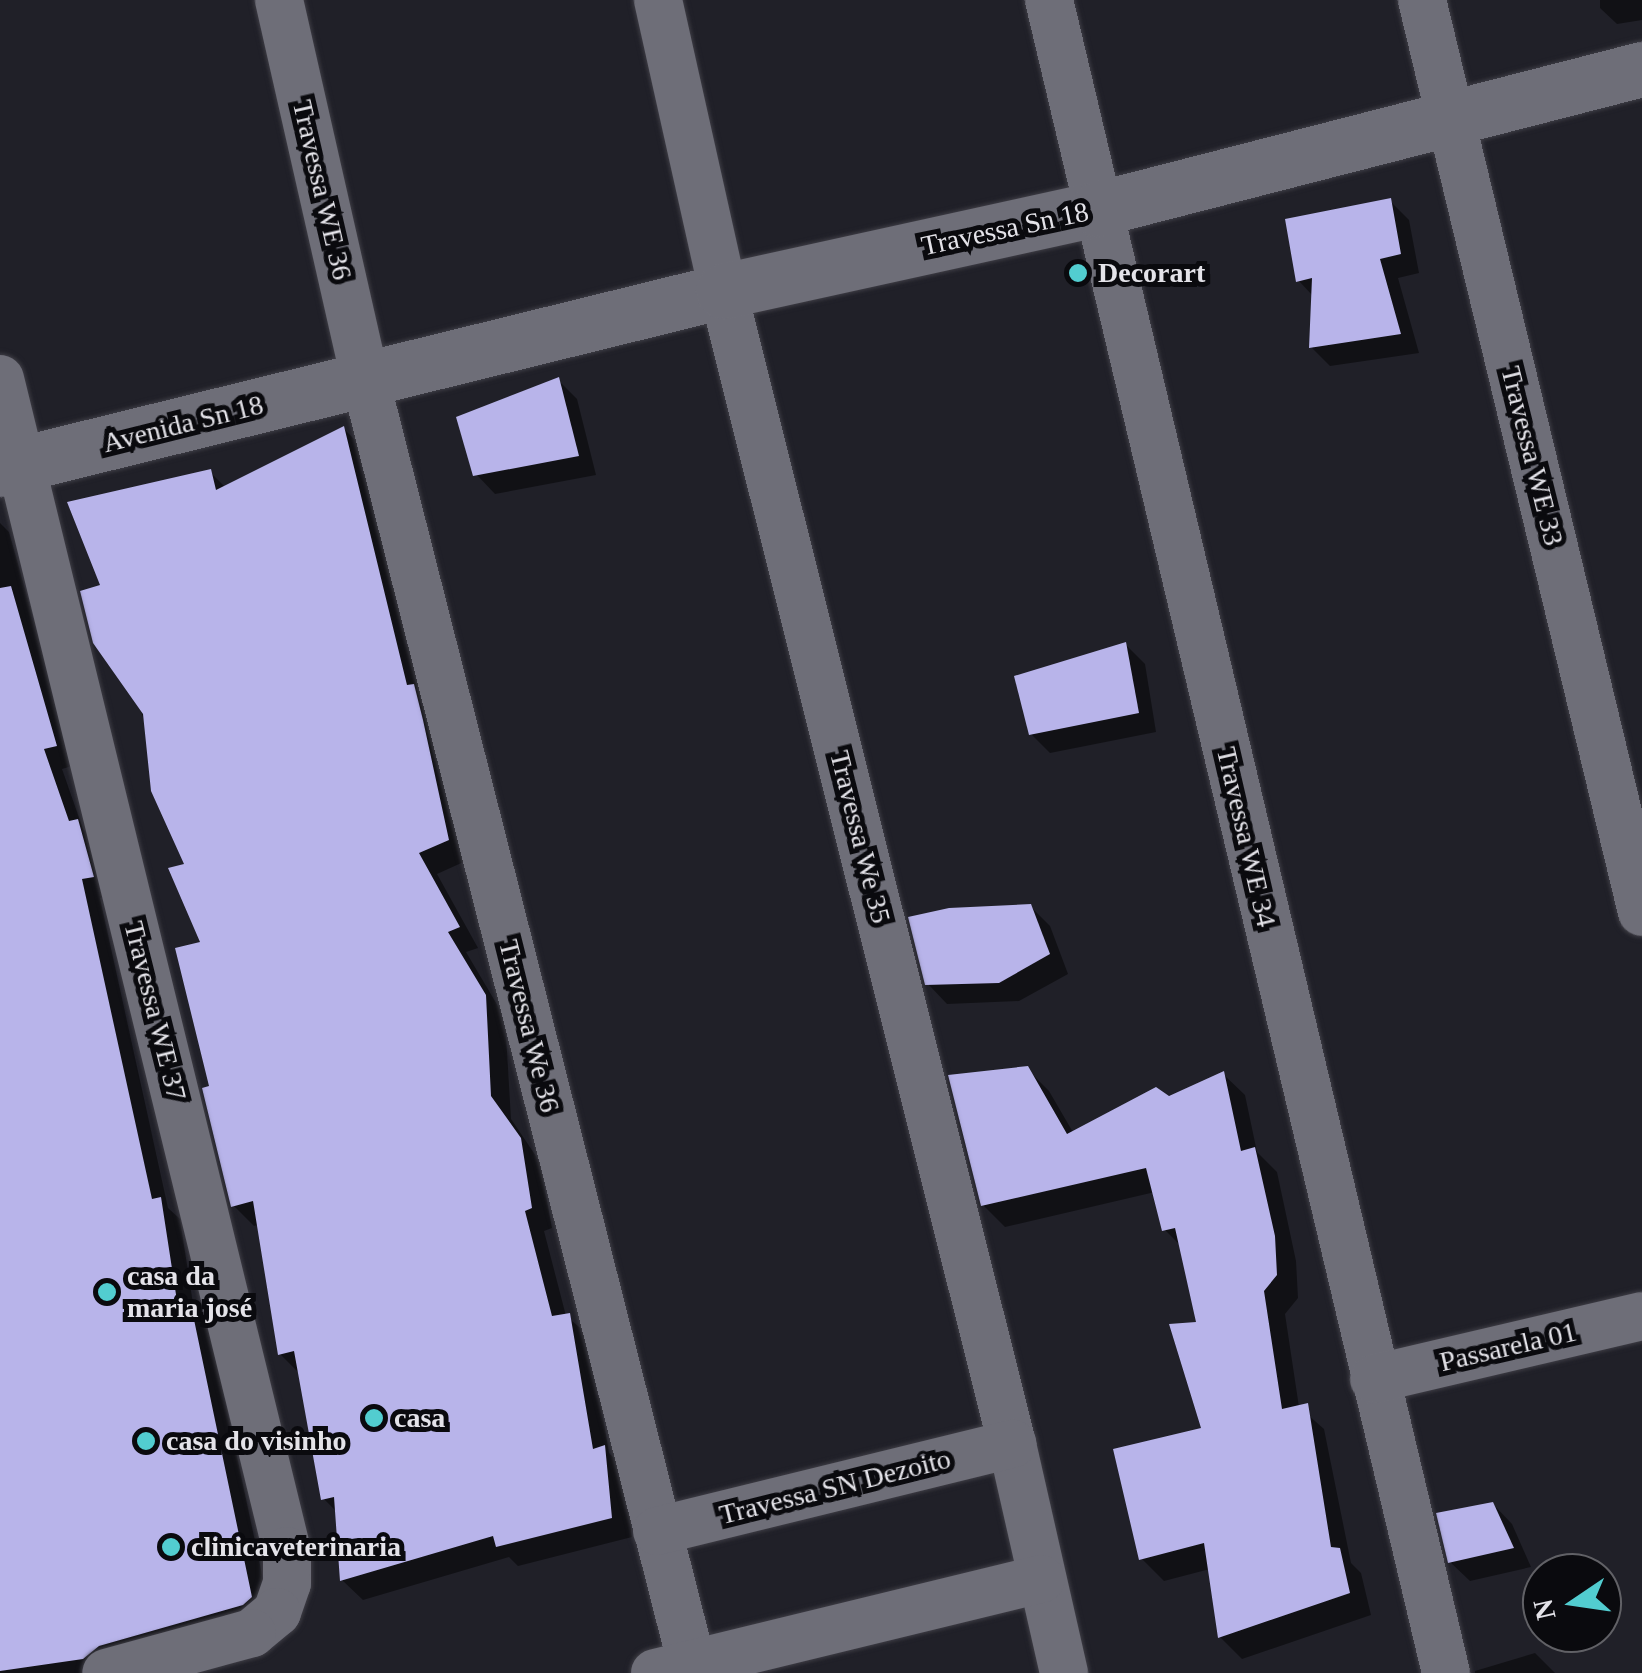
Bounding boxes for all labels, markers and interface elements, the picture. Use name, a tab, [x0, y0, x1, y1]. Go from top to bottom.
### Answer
street label: Travessa WE 36	[285, 97, 359, 283]
street label: Travessa Sn 18	[918, 195, 1092, 263]
place label: Decorart	[1098, 256, 1205, 290]
marker: Decorart	[1067, 262, 1089, 284]
street label: Travessa WE 33	[1493, 363, 1571, 549]
street label: Avenida Sn 18	[99, 388, 267, 460]
street label: Travessa WE 34	[1209, 744, 1283, 930]
street label: Travessa We 35	[822, 747, 898, 927]
street label: Travessa WE 37	[116, 918, 194, 1104]
street label: Travessa We 36	[491, 936, 567, 1116]
place label: casa da maria josé	[127, 1259, 252, 1325]
marker: casa da maria josé	[96, 1281, 118, 1303]
street label: Passarela 01	[1436, 1315, 1580, 1379]
place label: casa	[394, 1401, 445, 1435]
marker: casa	[363, 1407, 385, 1429]
place label: casa do visinho	[166, 1424, 346, 1458]
marker: casa do visinho	[135, 1430, 157, 1452]
street label: Travessa SN Dezoito	[716, 1442, 954, 1532]
place label: clinicaveterinaria	[191, 1530, 401, 1564]
marker: clinicaveterinaria	[160, 1536, 182, 1558]
north arrow	[1522, 1553, 1622, 1653]
text: N	[1527, 1596, 1562, 1623]

